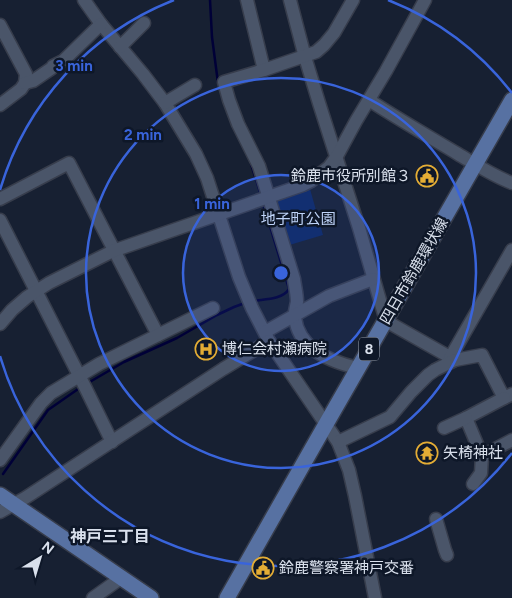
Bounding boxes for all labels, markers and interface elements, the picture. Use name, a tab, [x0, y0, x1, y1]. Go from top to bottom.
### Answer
text: 3 min	[55, 57, 93, 75]
text: 2 min	[124, 126, 162, 144]
public building icon: 鈴鹿市役所別館３	[415, 164, 439, 188]
place label: 鈴鹿市役所別館３	[291, 167, 411, 185]
text: 1 min	[194, 195, 230, 213]
park label: 地子町公園	[260, 210, 336, 228]
street label: 四日市鈴鹿環状線	[376, 215, 452, 327]
centre of rings	[272, 264, 290, 282]
hospital icon: 博仁会村瀬病院	[194, 337, 218, 361]
road number: 8	[359, 338, 379, 360]
place label: 博仁会村瀬病院	[222, 340, 327, 358]
temple icon: 矢椅神社	[415, 441, 439, 465]
place label: 矢椅神社	[443, 444, 503, 462]
district label: 神戸三丁目	[70, 527, 150, 546]
north arrow	[15, 533, 65, 583]
text: N	[38, 538, 57, 558]
public building icon: 鈴鹿警察署神戸交番	[251, 556, 275, 580]
place label: 鈴鹿警察署神戸交番	[279, 559, 414, 577]

